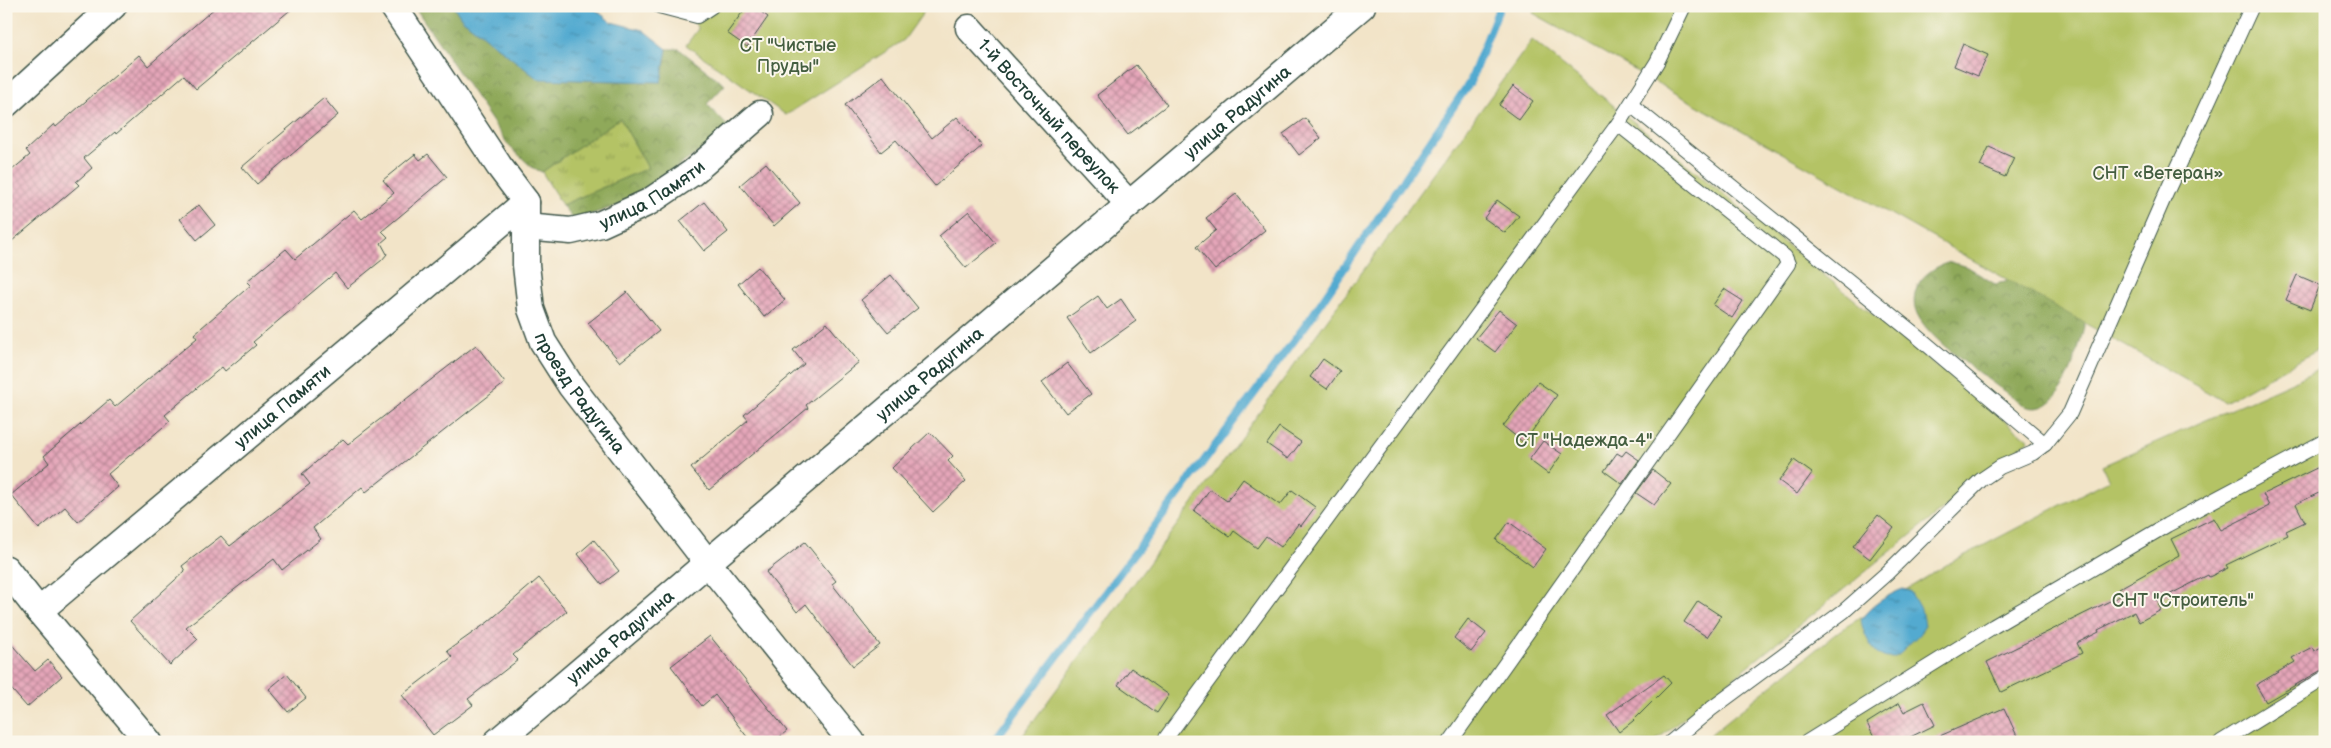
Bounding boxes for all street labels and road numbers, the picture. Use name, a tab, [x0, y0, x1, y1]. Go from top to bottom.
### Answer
street label: 1-й Восточный переулок	[973, 34, 1125, 198]
street label: улица Радугина	[1179, 60, 1295, 164]
street label: улица Памяти	[596, 156, 709, 234]
street label: улица Радугина	[872, 322, 988, 425]
street label: проезд Радугина	[530, 330, 630, 458]
street label: улица Памяти	[230, 360, 335, 453]
street label: улица Радугина	[563, 585, 678, 688]

